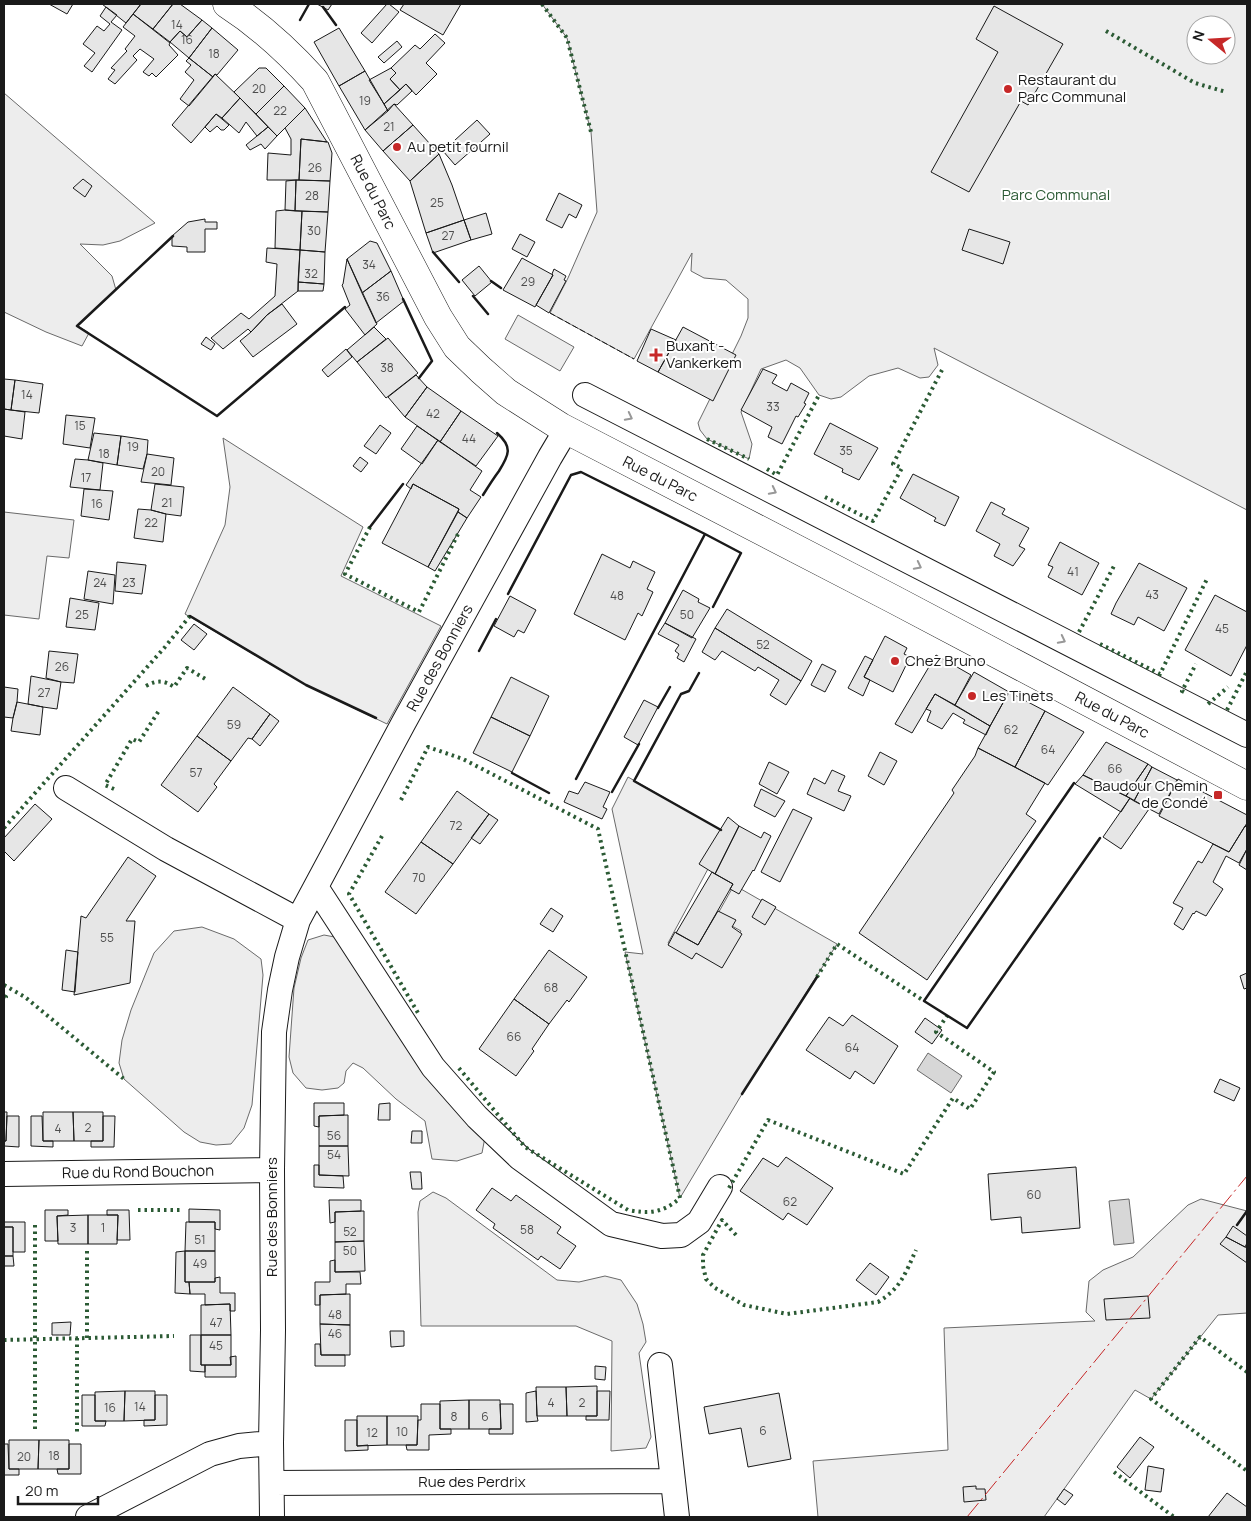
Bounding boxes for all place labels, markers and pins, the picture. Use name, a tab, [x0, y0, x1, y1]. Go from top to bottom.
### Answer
place label: Restaurant du Parc Communal	[1018, 69, 1126, 107]
marker: Restaurant du Parc Communal	[1002, 83, 1014, 95]
place label: Au petit fournil	[407, 136, 509, 157]
marker: Au petit fournil	[391, 141, 403, 153]
place label: Buxant - Vankerkem	[666, 335, 742, 373]
marker: Buxant - Vankerkem	[650, 349, 662, 361]
place label: Chez Bruno	[905, 650, 986, 671]
marker: Chez Bruno	[889, 655, 901, 667]
place label: Les Tinets	[982, 685, 1053, 706]
marker: Les Tinets	[966, 690, 978, 702]
place label: Baudour Chemin de Condé	[1093, 775, 1208, 813]
marker: Baudour Chemin de Condé	[1212, 789, 1224, 801]

